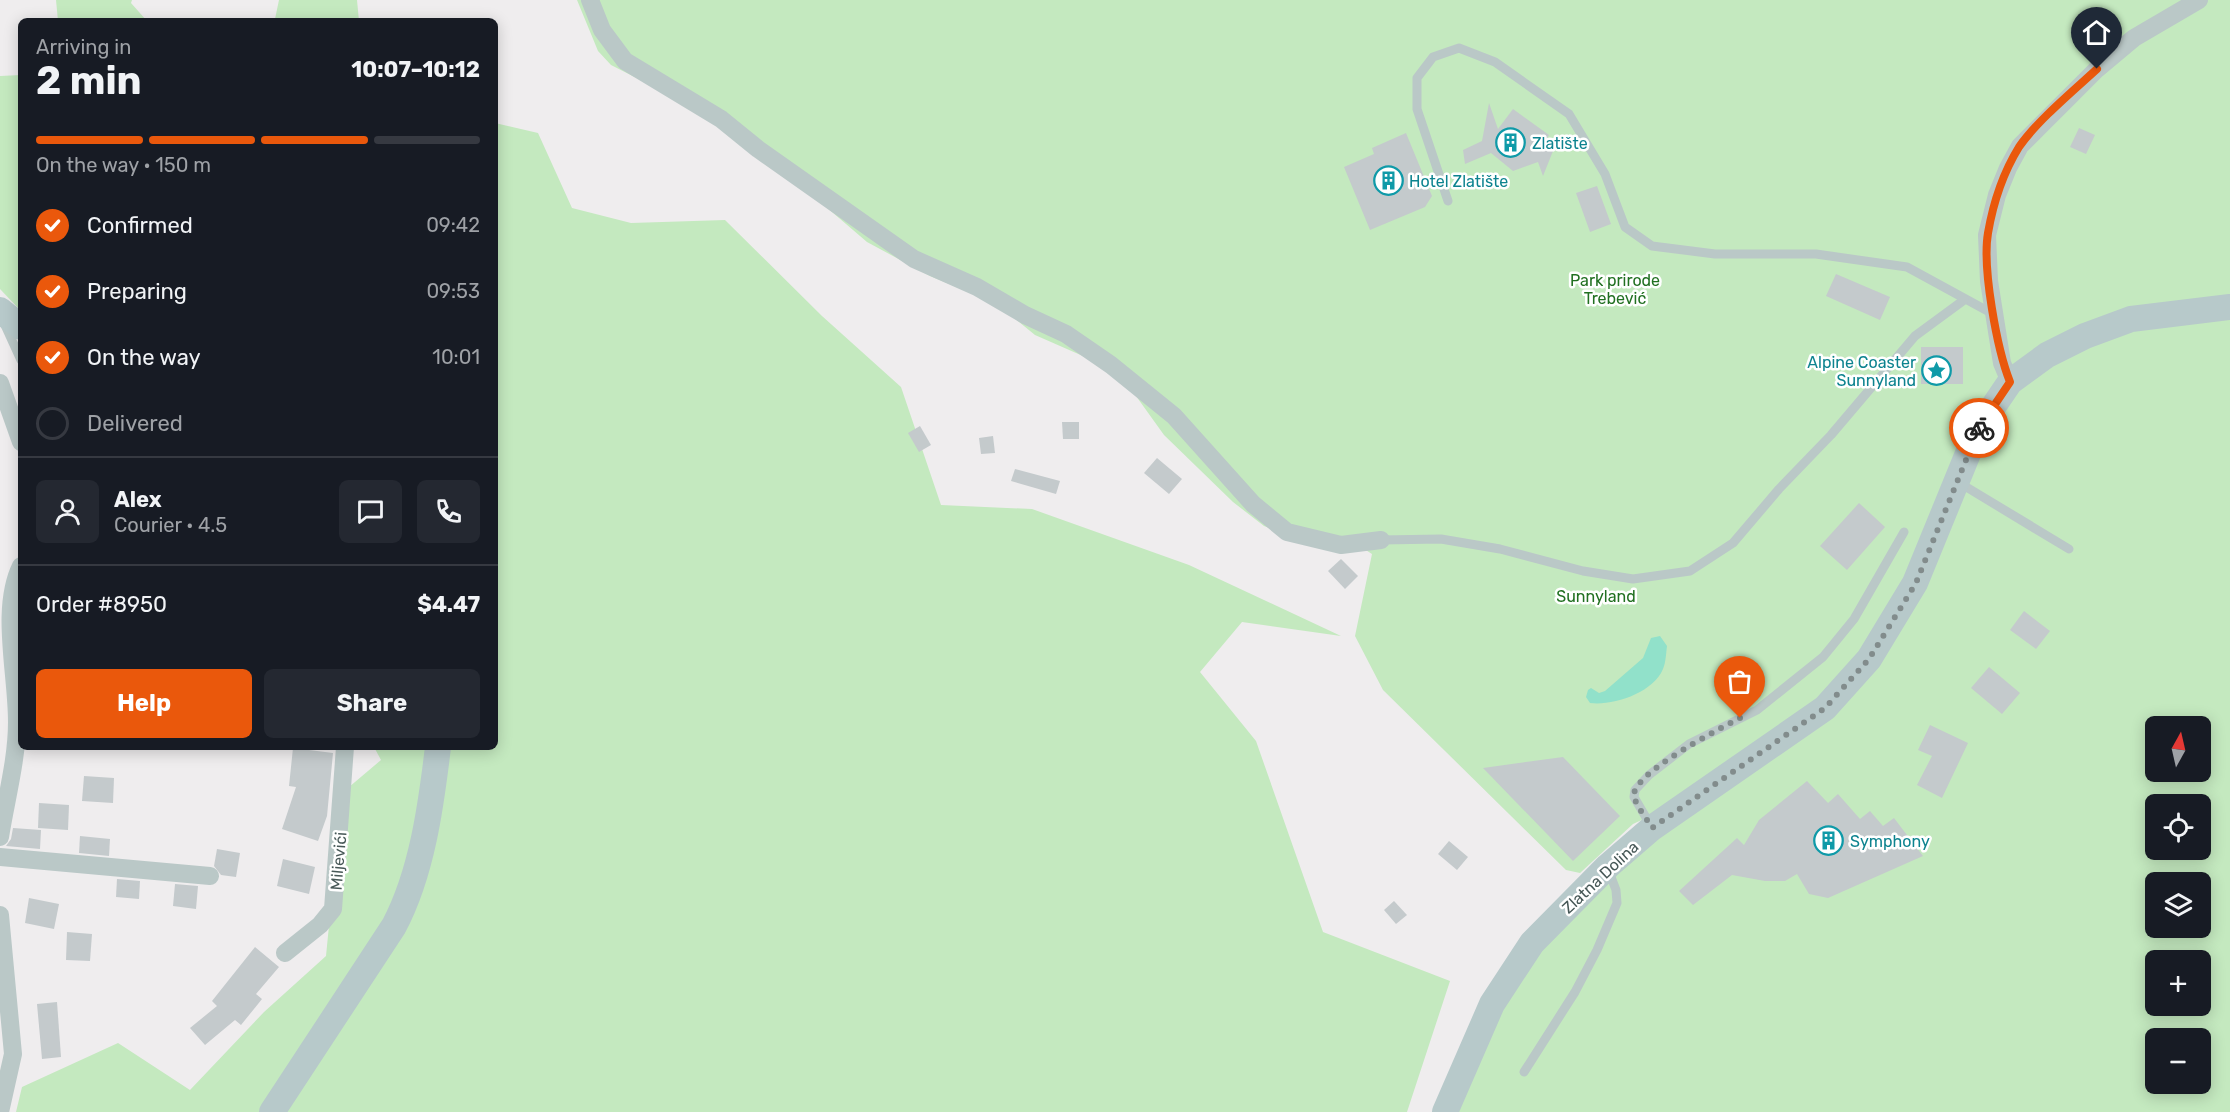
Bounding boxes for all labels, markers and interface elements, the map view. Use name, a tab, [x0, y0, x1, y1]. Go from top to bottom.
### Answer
pin	[2071, 7, 2122, 69]
icon: home	[2080, 16, 2113, 49]
text: Arriving in	[36, 35, 131, 59]
text: 10:07–10:12	[351, 56, 480, 83]
text: 2 min	[36, 58, 142, 104]
building icon: Zlatište	[1495, 127, 1527, 159]
place label: Zlatište	[1532, 134, 1588, 153]
text: On the way · 150 m	[36, 153, 211, 177]
building icon: Hotel Zlatište	[1372, 165, 1404, 197]
place label: Hotel Zlatište	[1409, 172, 1508, 191]
icon: check	[36, 209, 69, 242]
text: Confirmed	[87, 212, 193, 239]
text: 09:42	[426, 213, 480, 237]
park label: Park prirode Trebević	[1570, 271, 1660, 308]
icon: check	[36, 275, 69, 308]
text: Preparing	[87, 278, 187, 305]
text: 09:53	[426, 279, 480, 303]
icon: check	[36, 341, 69, 374]
text: On the way	[87, 344, 201, 371]
text: 10:01	[432, 345, 480, 369]
place label: Alpine Coaster Sunnyland	[1807, 353, 1916, 390]
place icon: Alpine Coaster Sunnyland	[1921, 355, 1953, 387]
courier	[1949, 398, 2009, 458]
text: Delivered	[87, 410, 183, 437]
icon: bike	[1963, 412, 1996, 445]
button: person	[36, 480, 99, 543]
button: chat	[339, 480, 402, 543]
button: phone	[417, 480, 480, 543]
text: Alex	[114, 486, 162, 513]
text: Courier · 4.5	[114, 513, 227, 537]
park label: Sunnyland	[1556, 587, 1636, 606]
text: Order #8950	[36, 591, 167, 618]
text: $4.47	[417, 591, 480, 618]
pin	[1714, 656, 1765, 718]
icon: bag	[1723, 665, 1756, 698]
button: Help	[36, 669, 252, 738]
button: Share	[264, 669, 480, 738]
north arrow	[2145, 716, 2211, 782]
map controls	[2145, 716, 2211, 1094]
button: locate	[2145, 794, 2211, 860]
building icon: Symphony	[1813, 825, 1845, 857]
street label: Miljevići	[326, 831, 351, 891]
place label: Symphony	[1850, 832, 1930, 851]
street label: Zlatna Dolina	[1558, 837, 1642, 918]
button: layers	[2145, 872, 2211, 938]
button: +	[2145, 950, 2211, 1016]
button: −	[2145, 1028, 2211, 1094]

